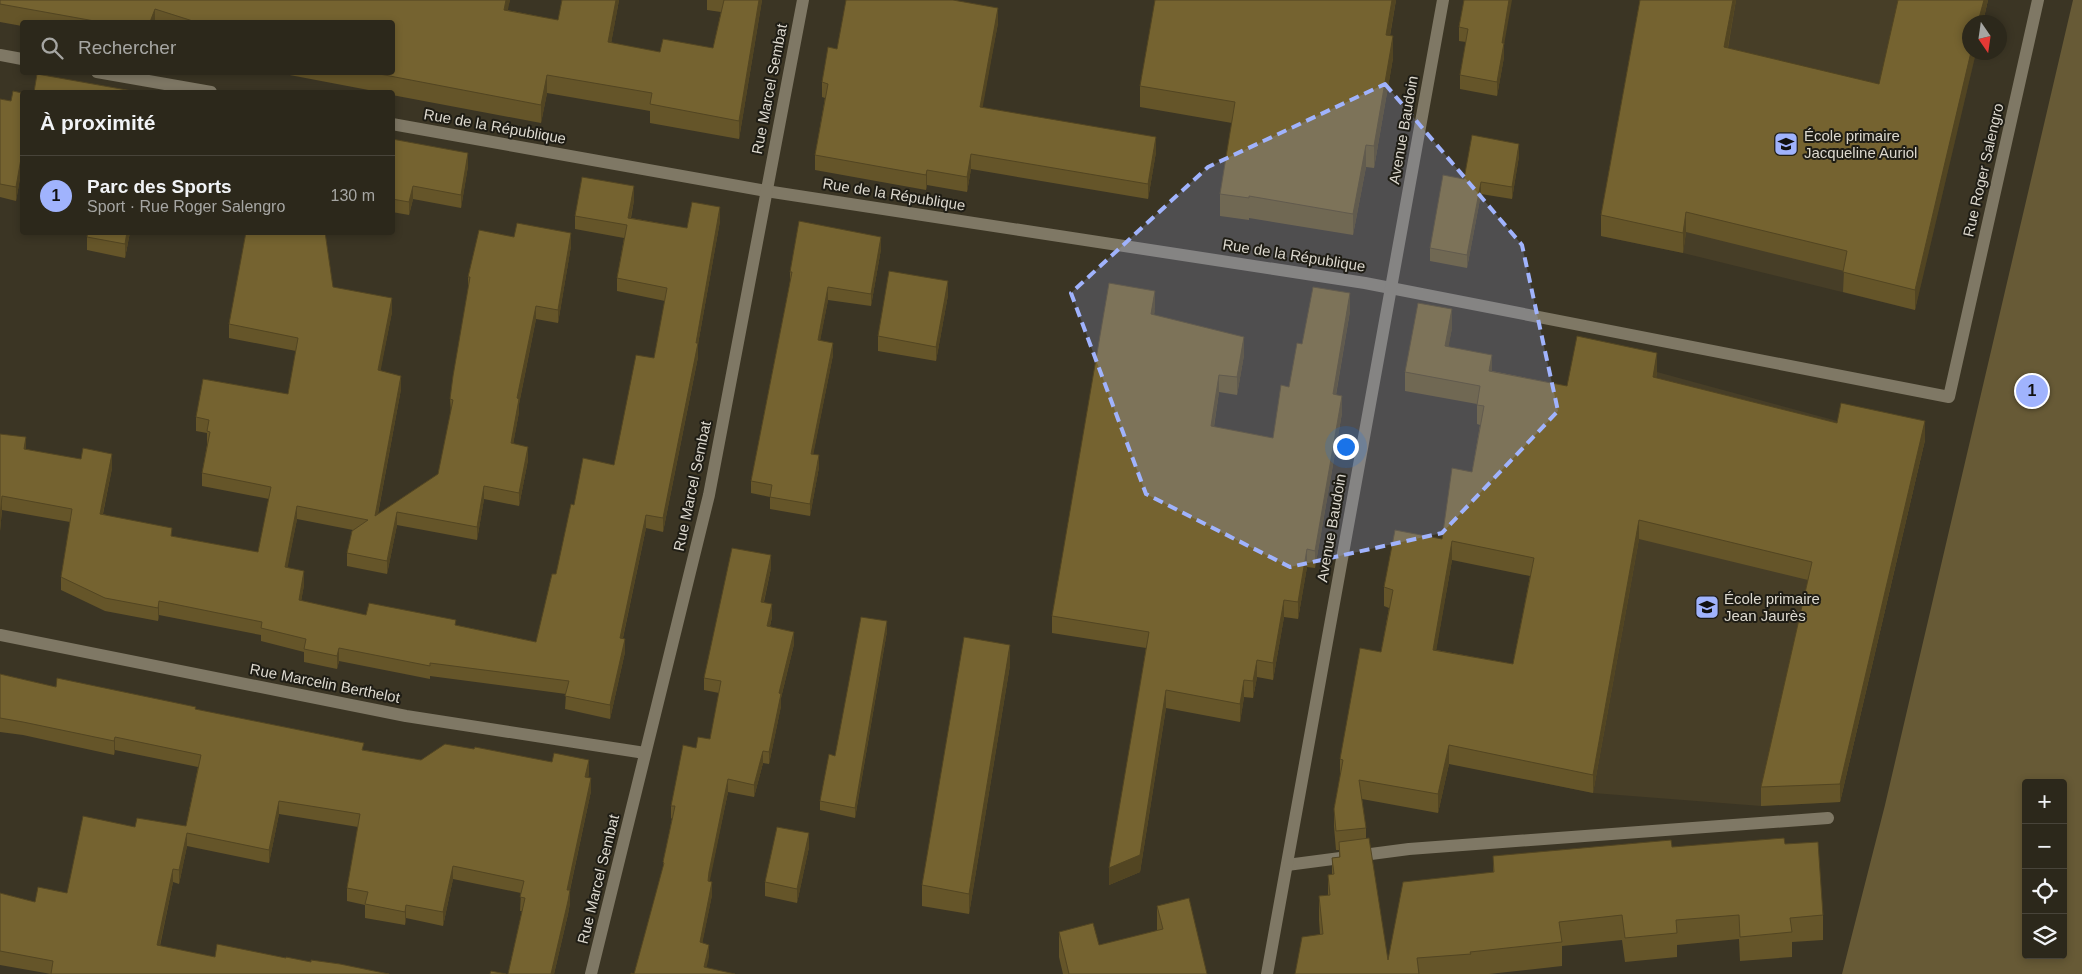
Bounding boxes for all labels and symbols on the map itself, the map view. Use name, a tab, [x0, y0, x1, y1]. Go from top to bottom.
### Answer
north arrow	[1962, 15, 2007, 60]
street label: Rue Marcel Sembat	[748, 22, 790, 156]
street label: Avenue Baudoin	[1385, 74, 1421, 186]
street label: Rue Roger Salengro	[1959, 101, 2007, 239]
street label: Rue de la République	[422, 105, 568, 147]
place label: École primaire Jacqueline Auriol	[1804, 127, 1917, 161]
school or university icon: École primaire Jacqueline Auriol	[1773, 131, 1799, 157]
street label: Rue de la République	[821, 174, 967, 214]
street label: Rue de la République	[1221, 235, 1367, 275]
pin: 1	[2016, 372, 2048, 410]
street label: Rue Marcel Sembat	[670, 419, 714, 553]
your location	[1333, 434, 1359, 460]
street label: Avenue Baudoin	[1313, 472, 1349, 584]
place label: École primaire Jean Jaurès	[1724, 590, 1820, 624]
school or university icon: École primaire Jean Jaurès	[1694, 594, 1720, 620]
street label: Rue Marcelin Berthelot	[248, 660, 402, 706]
street label: Rue Marcel Sembat	[574, 812, 622, 945]

